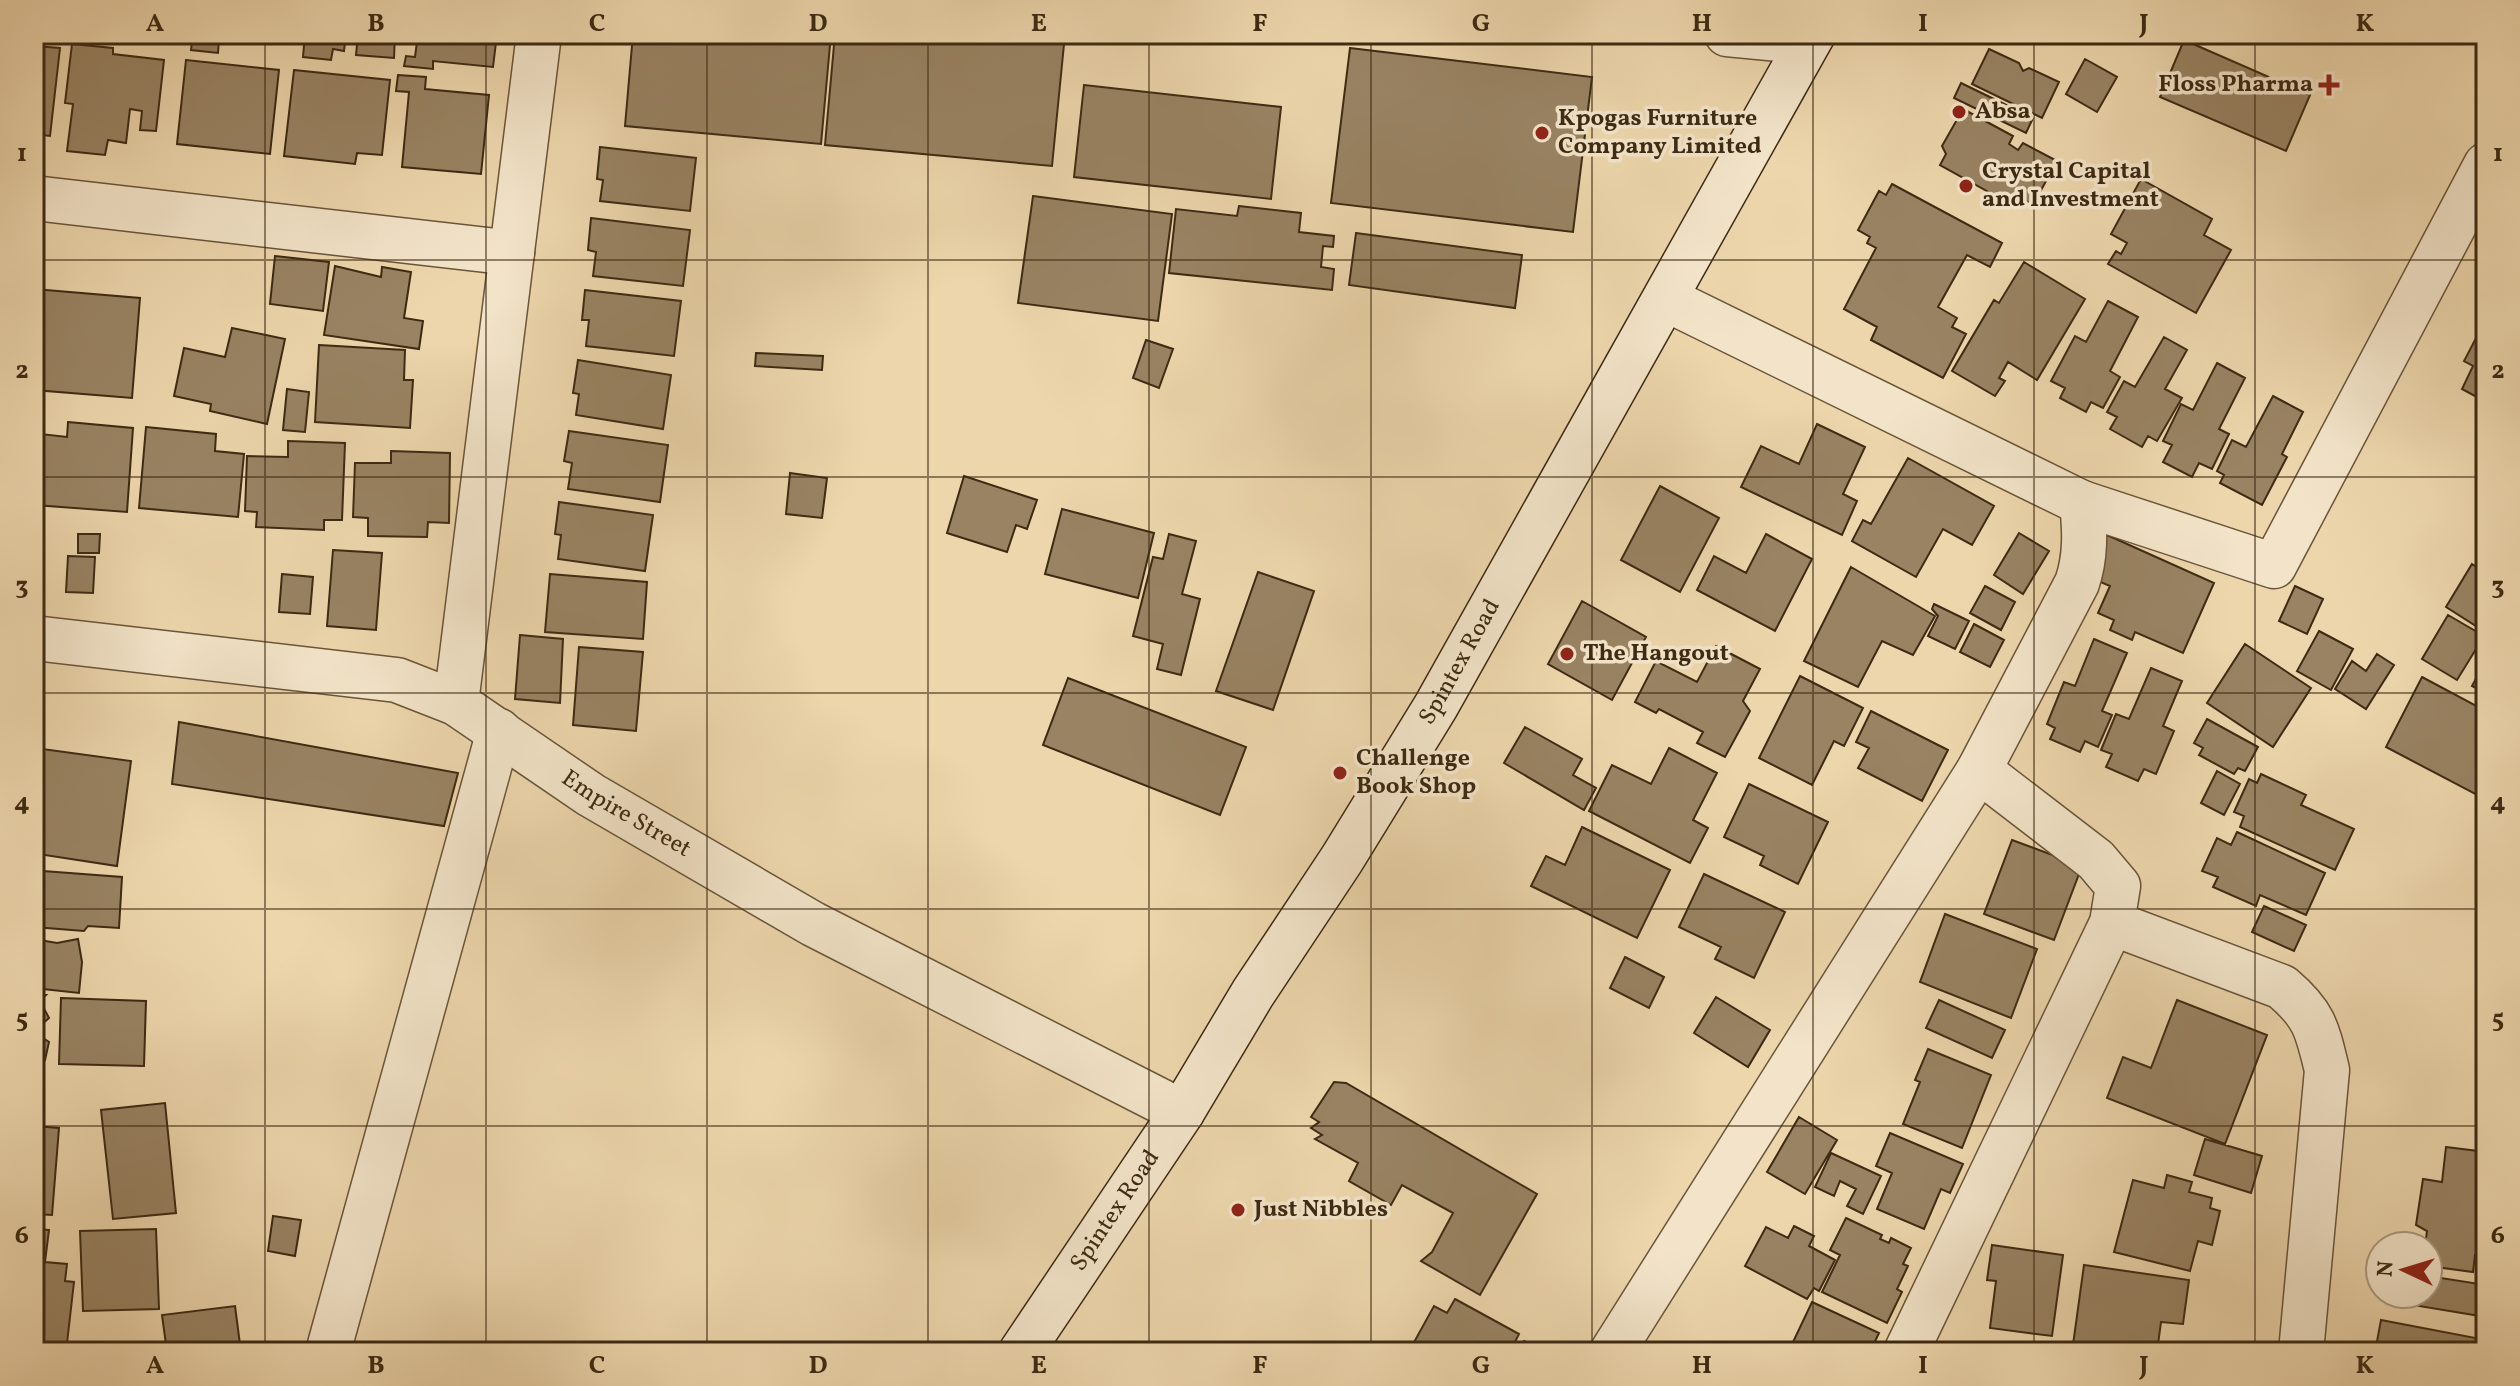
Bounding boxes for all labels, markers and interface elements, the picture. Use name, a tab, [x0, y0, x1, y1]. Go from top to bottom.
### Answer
text: A	[146, 6, 165, 42]
text: B	[367, 6, 385, 42]
text: C	[589, 6, 605, 42]
text: D	[808, 6, 828, 42]
text: E	[1031, 6, 1047, 42]
text: F	[1252, 6, 1268, 42]
text: G	[1472, 6, 1490, 42]
text: H	[1692, 6, 1712, 42]
text: I	[1918, 6, 1928, 42]
text: J	[2138, 6, 2149, 42]
text: K	[2356, 6, 2375, 42]
place label: Floss Pharma	[2158, 68, 2313, 102]
marker: Floss Pharma	[2320, 76, 2338, 94]
place label: Absa	[1975, 95, 2031, 129]
place label: Kpogas Furniture Company Limited	[1558, 102, 1762, 164]
marker: Absa	[1950, 103, 1968, 121]
marker: Kpogas Furniture Company Limited	[1533, 124, 1551, 142]
text: 1	[17, 136, 27, 172]
text: 1	[2493, 136, 2503, 172]
place label: Crystal Capital and Investment	[1982, 155, 2159, 217]
marker: Crystal Capital and Investment	[1957, 177, 1975, 195]
text: 2	[15, 353, 29, 389]
text: 2	[2491, 353, 2505, 389]
text: 3	[15, 569, 29, 605]
text: 3	[2491, 569, 2505, 605]
street label: Spintex Road	[1411, 593, 1509, 732]
place label: The Hangout	[1583, 637, 1729, 671]
marker: The Hangout	[1558, 645, 1576, 663]
place label: Challenge Book Shop	[1356, 742, 1476, 804]
street label: Empire Street	[554, 762, 697, 866]
marker: Challenge Book Shop	[1331, 764, 1349, 782]
text: 4	[14, 785, 30, 821]
text: 4	[2490, 785, 2506, 821]
text: 5	[16, 1002, 28, 1038]
text: 5	[2492, 1002, 2504, 1038]
street label: Spintex Road	[1063, 1143, 1169, 1278]
place label: Just Nibbles	[1253, 1193, 1388, 1227]
marker: Just Nibbles	[1229, 1201, 1247, 1219]
text: 6	[15, 1218, 29, 1254]
text: 6	[2491, 1218, 2505, 1254]
north arrow	[2364, 1230, 2444, 1310]
text: N	[2371, 1260, 2403, 1278]
text: A	[146, 1348, 165, 1384]
text: B	[367, 1348, 385, 1384]
text: C	[589, 1348, 605, 1384]
text: D	[808, 1348, 828, 1384]
text: E	[1031, 1348, 1047, 1384]
text: F	[1252, 1348, 1268, 1384]
text: G	[1472, 1348, 1490, 1384]
text: H	[1692, 1348, 1712, 1384]
text: I	[1918, 1348, 1928, 1384]
text: J	[2138, 1348, 2149, 1384]
text: K	[2356, 1348, 2375, 1384]

